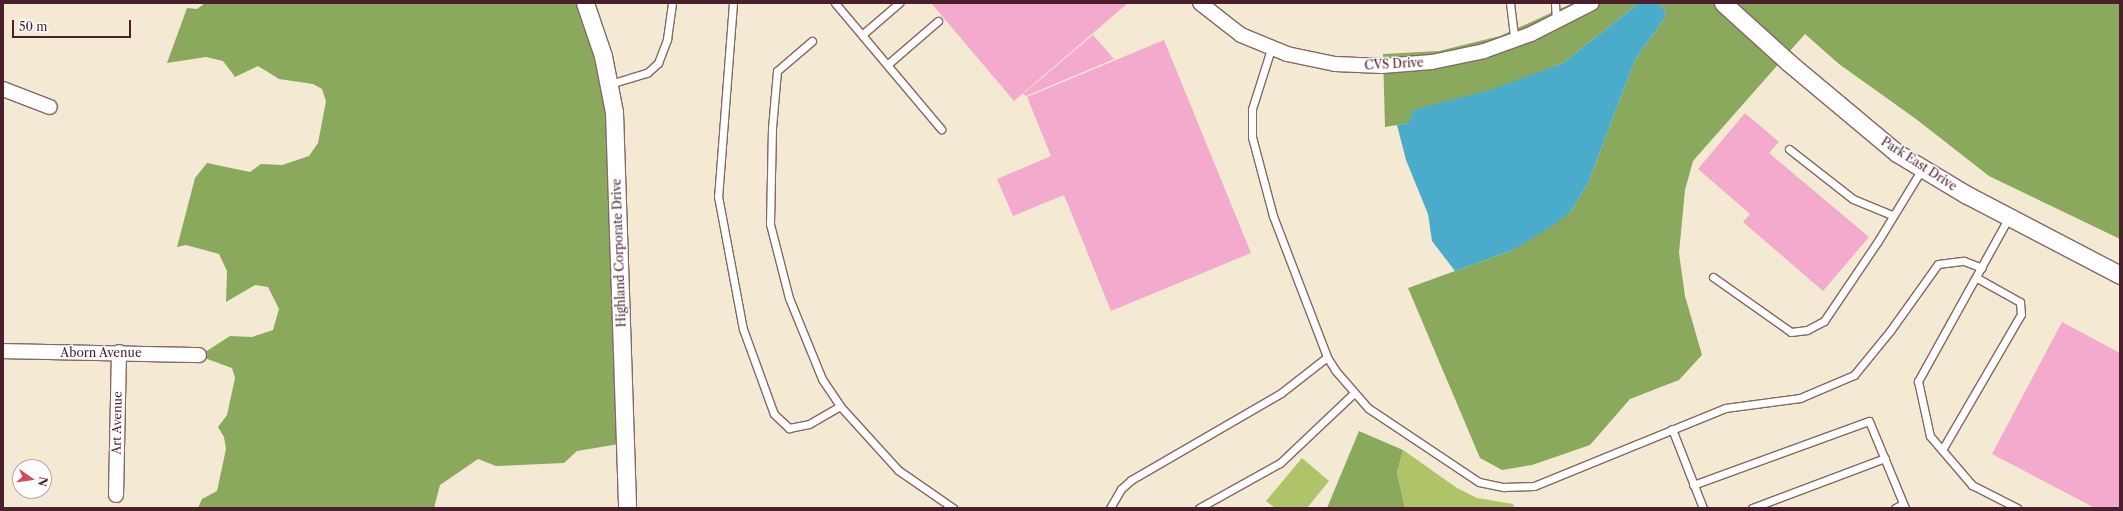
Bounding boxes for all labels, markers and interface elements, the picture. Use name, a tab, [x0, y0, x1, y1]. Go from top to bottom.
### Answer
scale bar	[14, 12, 133, 38]
text: 50 m	[19, 19, 48, 34]
street label: CVS Drive	[1364, 55, 1424, 73]
street label: Park East Drive	[1878, 134, 1960, 194]
street label: Highland Corporate Drive	[609, 178, 629, 328]
street label: Aborn Avenue	[60, 346, 142, 360]
street label: Art Avenue	[109, 391, 125, 455]
north arrow	[12, 459, 52, 499]
text: N	[35, 475, 51, 488]

